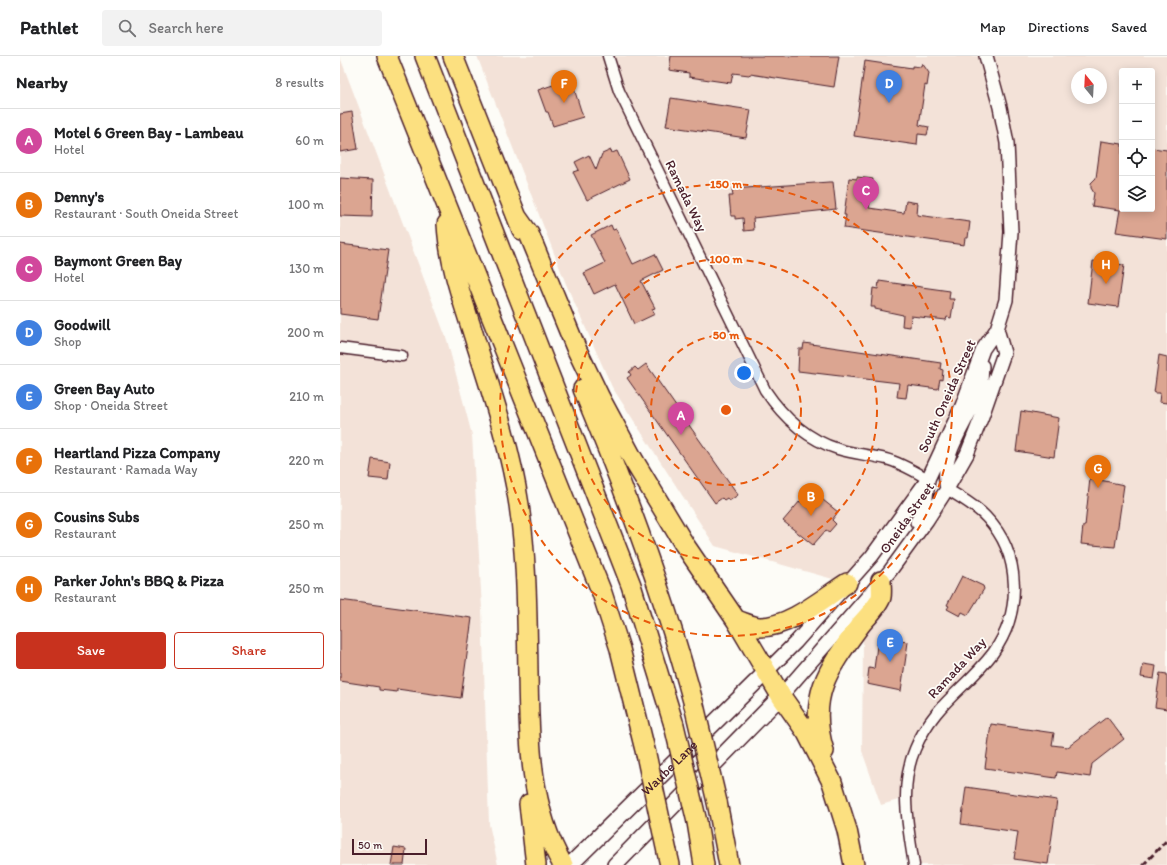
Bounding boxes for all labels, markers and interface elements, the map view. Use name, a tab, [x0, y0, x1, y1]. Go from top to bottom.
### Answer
search box	[102, 10, 382, 46]
text: Pathlet	[20, 16, 78, 39]
icon: search	[116, 17, 138, 39]
text: Search here	[148, 19, 224, 37]
text: Map	[980, 19, 1006, 36]
text: Directions	[1028, 19, 1089, 36]
text: Saved	[1111, 19, 1147, 36]
north arrow	[1071, 68, 1107, 104]
map controls	[1119, 68, 1155, 212]
button: +	[1119, 68, 1155, 104]
pin: F	[551, 70, 577, 103]
pin: D	[876, 70, 902, 103]
text: Nearby	[16, 72, 68, 92]
text: 8 results	[275, 75, 324, 90]
button: −	[1119, 104, 1155, 140]
text: Motel 6 Green Bay - Lambeau	[54, 124, 244, 142]
text: A	[25, 133, 33, 148]
text: 60 m	[295, 133, 324, 148]
button: locate	[1119, 140, 1155, 176]
text: Hotel	[54, 142, 84, 157]
street label: Ramada Way	[661, 157, 711, 235]
button: layers	[1119, 176, 1155, 212]
text: 150 m	[710, 177, 743, 191]
pin: C	[853, 177, 879, 210]
text: Denny's	[54, 188, 104, 206]
text: B	[25, 197, 33, 212]
text: 100 m	[288, 197, 324, 212]
text: Restaurant · South Oneida Street	[54, 206, 238, 221]
pin: H	[1093, 251, 1119, 284]
text: Baymont Green Bay	[54, 252, 182, 270]
text: 100 m	[709, 252, 743, 266]
text: C	[25, 261, 33, 276]
text: 130 m	[289, 261, 324, 276]
text: Hotel	[54, 270, 84, 285]
text: Goodwill	[54, 316, 110, 334]
text: D	[25, 325, 33, 340]
text: 200 m	[287, 325, 324, 340]
text: 50 m	[713, 328, 740, 342]
text: Shop	[54, 334, 81, 349]
street label: South Oneida Street	[914, 337, 980, 455]
your location	[734, 363, 754, 383]
text: Green Bay Auto	[54, 380, 155, 398]
text: E	[25, 389, 33, 404]
text: 210 m	[289, 389, 324, 404]
text: Shop · Oneida Street	[54, 398, 168, 413]
pin: A	[668, 402, 694, 435]
centre of rings	[719, 403, 733, 417]
text: Heartland Pizza Company	[54, 444, 220, 462]
text: F	[26, 453, 32, 468]
text: 220 m	[288, 453, 324, 468]
pin: G	[1085, 455, 1111, 488]
text: Restaurant · Ramada Way	[54, 462, 198, 477]
street label: Oneida Street	[876, 479, 938, 557]
pin: B	[798, 483, 824, 516]
text: Cousins Subs	[54, 508, 139, 526]
text: G	[25, 517, 33, 532]
text: 250 m	[288, 517, 324, 532]
text: Restaurant	[54, 526, 116, 541]
text: Parker John's BBQ & Pizza	[54, 572, 224, 590]
text: H	[25, 581, 34, 596]
text: 250 m	[288, 581, 324, 596]
text: Restaurant	[54, 590, 116, 605]
pin: E	[877, 629, 903, 662]
button: Save	[16, 632, 166, 669]
button: Share	[174, 632, 324, 669]
street label: Ramada Way	[924, 634, 990, 702]
street label: Waube Lane	[637, 736, 701, 799]
scale bar	[352, 837, 427, 856]
text: 50 m	[358, 839, 382, 852]

